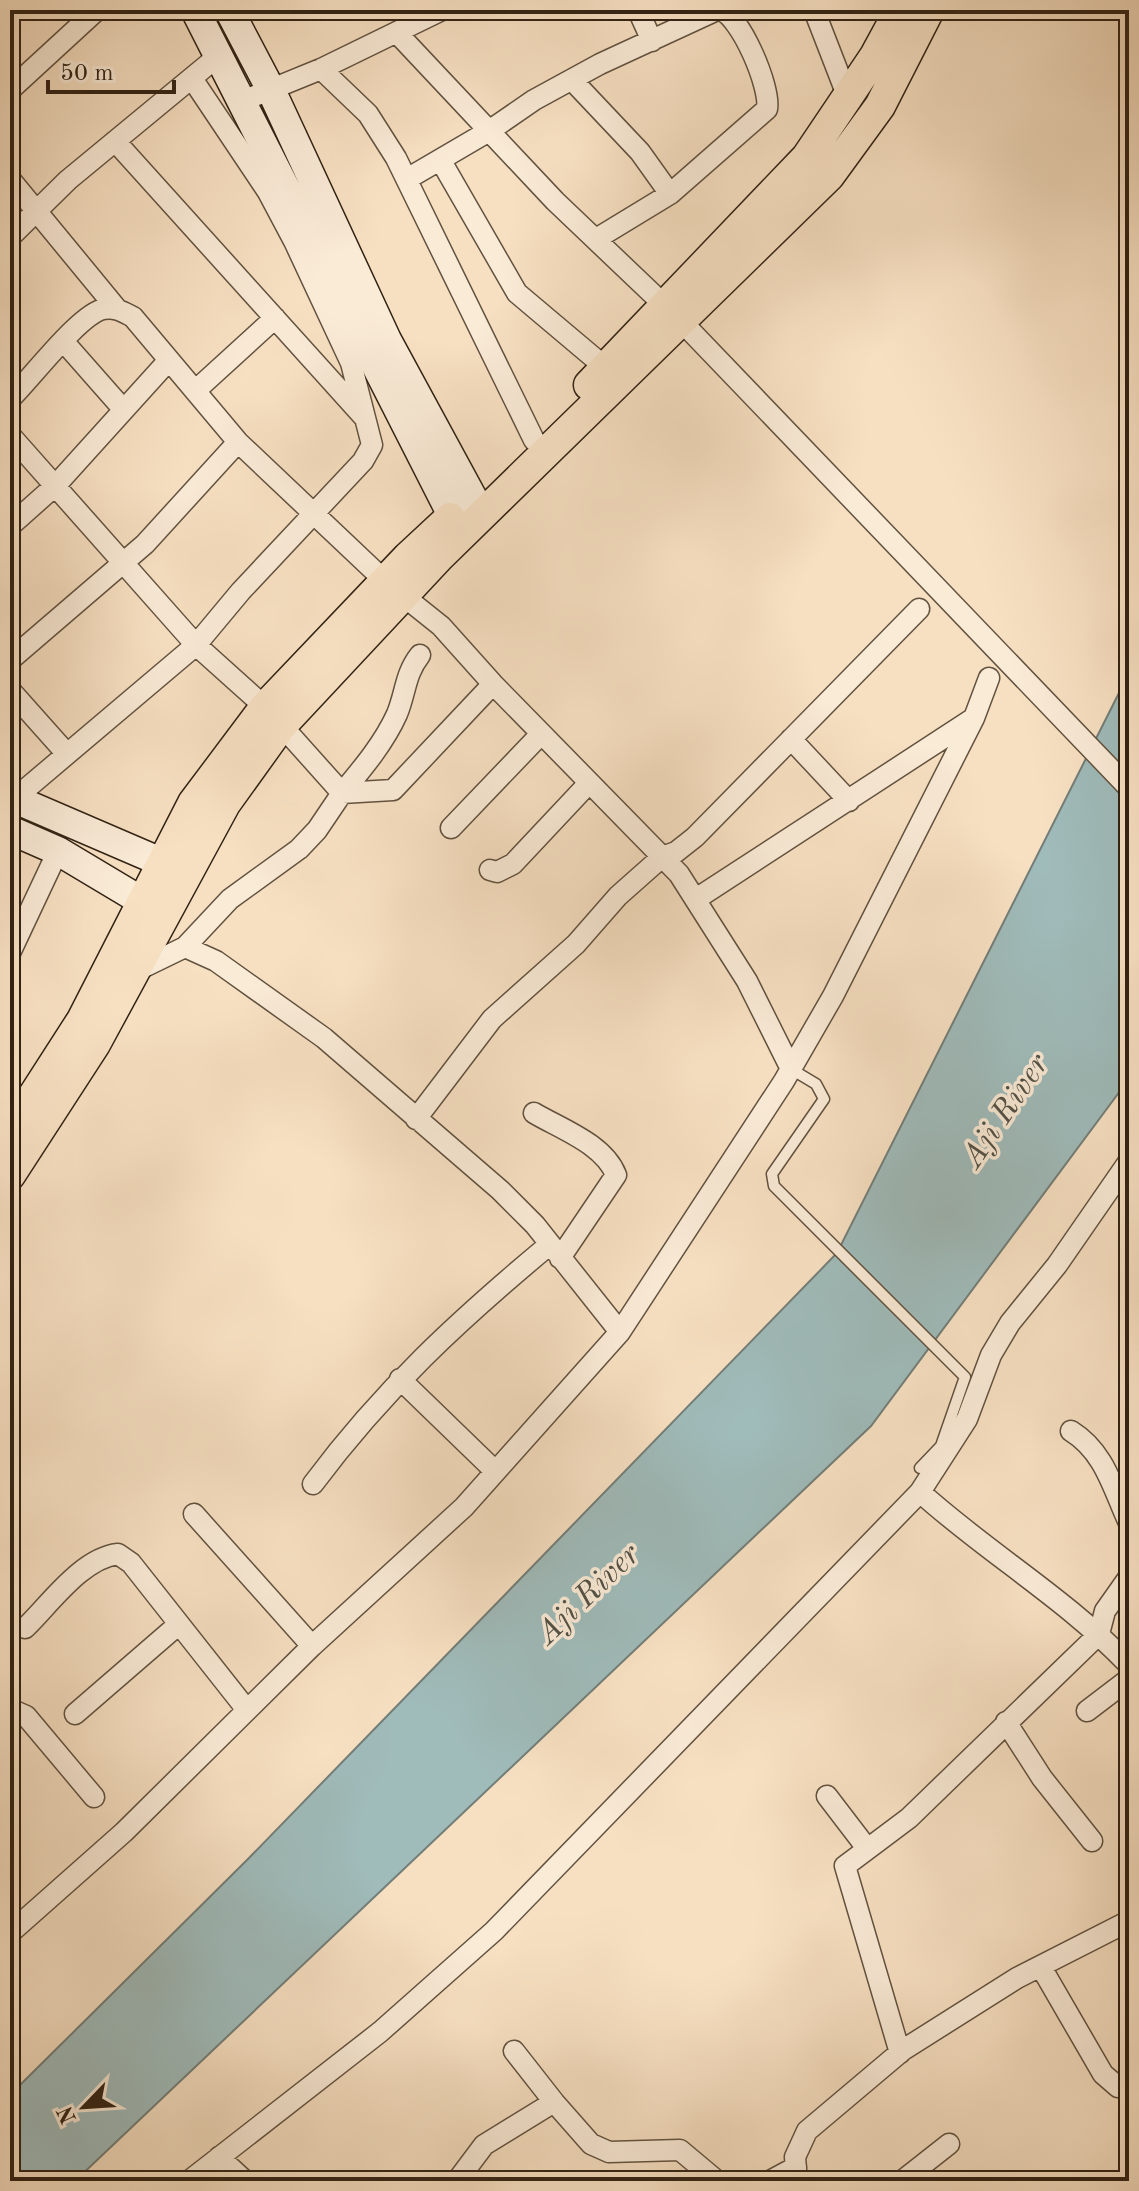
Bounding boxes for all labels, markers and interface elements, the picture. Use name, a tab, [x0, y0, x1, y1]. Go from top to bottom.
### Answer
scale bar	[48, 44, 174, 94]
text: 50 m	[60, 62, 114, 86]
water label: Aji River	[956, 1048, 1057, 1176]
water label: Aji River	[530, 1538, 648, 1653]
north arrow	[44, 2067, 124, 2147]
text: N	[54, 2102, 81, 2127]

